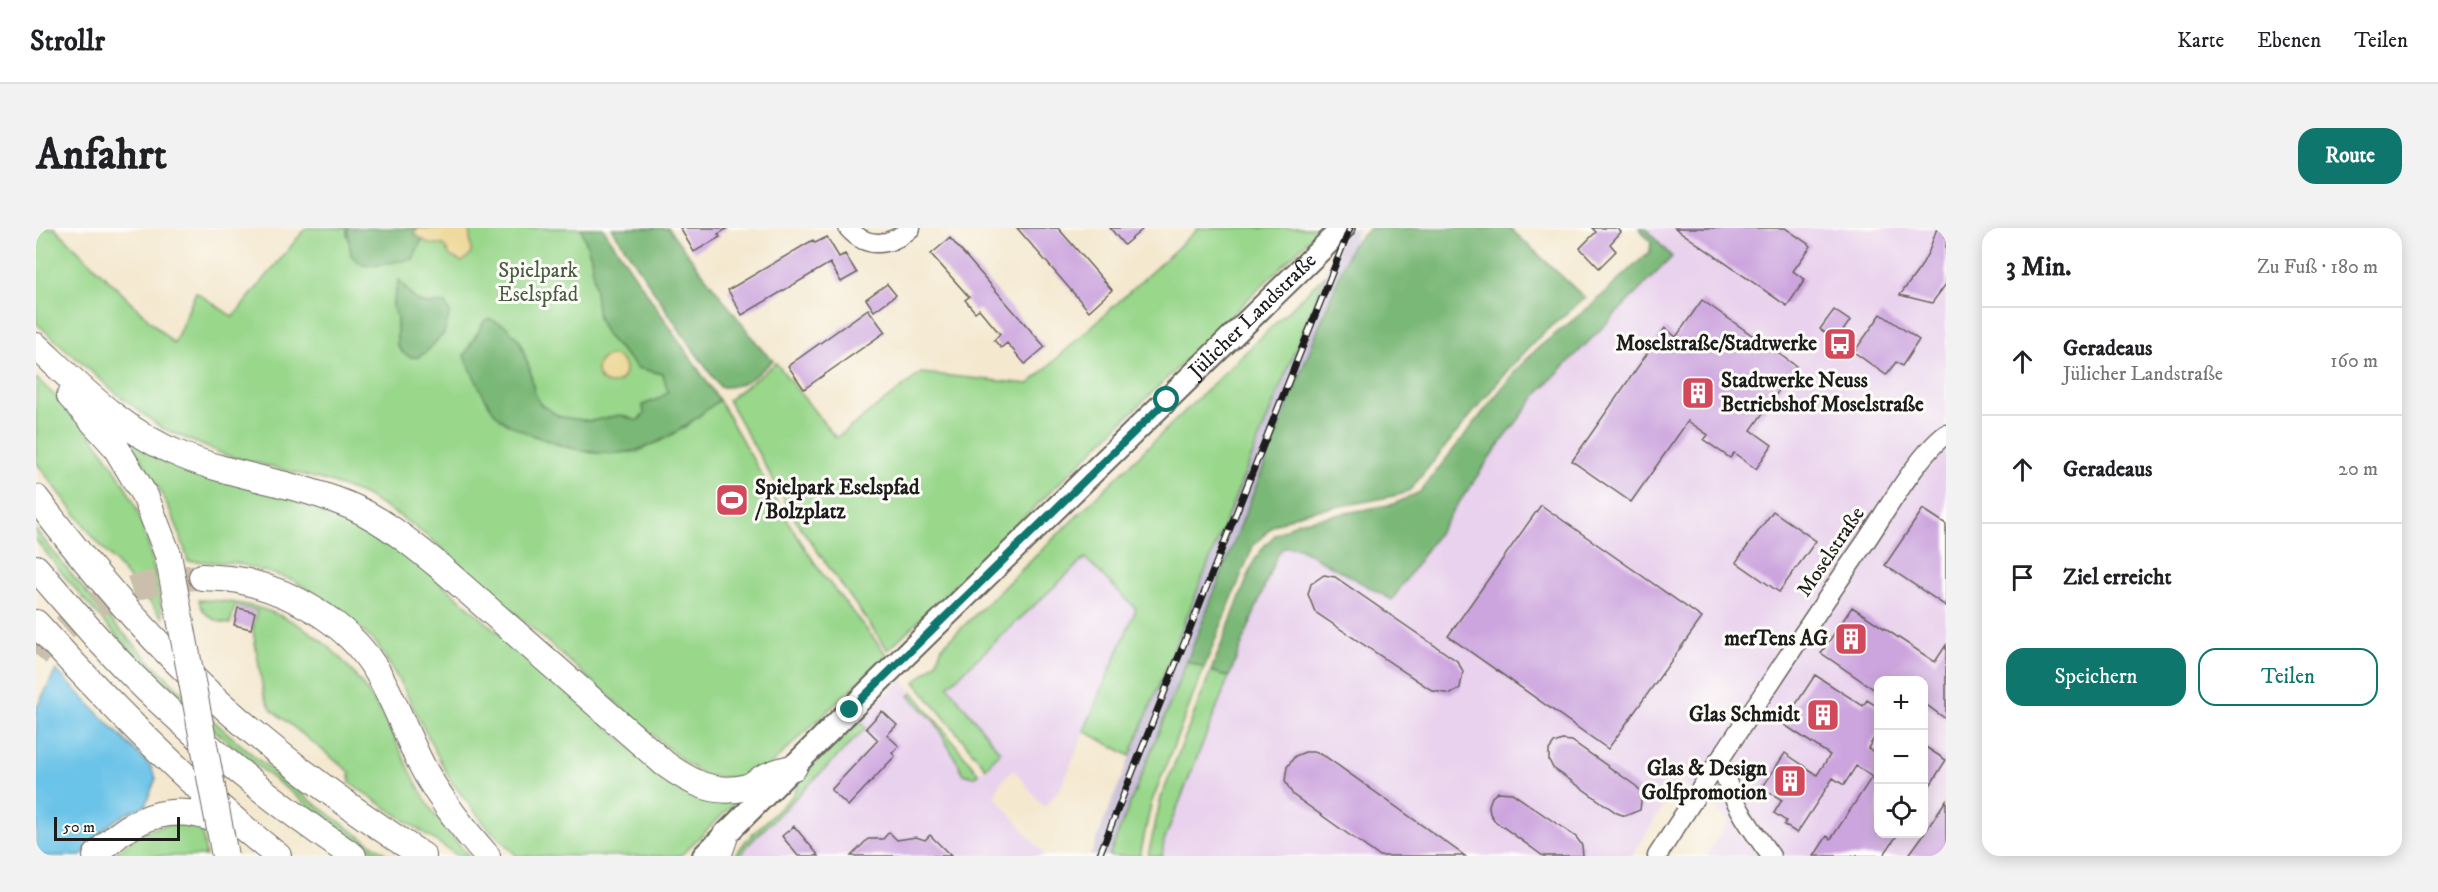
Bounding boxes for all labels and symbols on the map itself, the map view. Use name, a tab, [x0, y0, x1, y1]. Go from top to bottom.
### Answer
street label: Jülicher Landstraße	[1182, 248, 1322, 385]
park label: Spielpark Eselspfad	[498, 258, 579, 308]
bus stop icon: Moselstraße/Stadtwerke	[1822, 326, 1858, 362]
place label: Moselstraße/Stadtwerke	[1616, 331, 1817, 357]
place label: Stadtwerke Neuss Betriebshof Moselstraße	[1721, 368, 1924, 418]
building icon: Stadtwerke Neuss Betriebshof Moselstraße	[1680, 375, 1716, 411]
route start	[1153, 386, 1179, 412]
place label: Spielpark Eselspfad / Bolzplatz	[754, 475, 920, 525]
sports icon: Spielpark Eselspfad / Bolzplatz	[714, 482, 750, 518]
street label: Moselstraße	[1791, 502, 1871, 602]
building icon: merTens AG	[1833, 621, 1869, 657]
place label: merTens AG	[1724, 626, 1828, 652]
route end	[836, 696, 862, 722]
building icon: Glas Schmidt	[1805, 697, 1841, 733]
place label: Glas Schmidt	[1689, 702, 1800, 728]
place label: Glas & Design Golfpromotion	[1641, 756, 1768, 806]
building icon: Glas & Design Golfpromotion	[1772, 763, 1808, 799]
scale bar	[54, 814, 180, 842]

